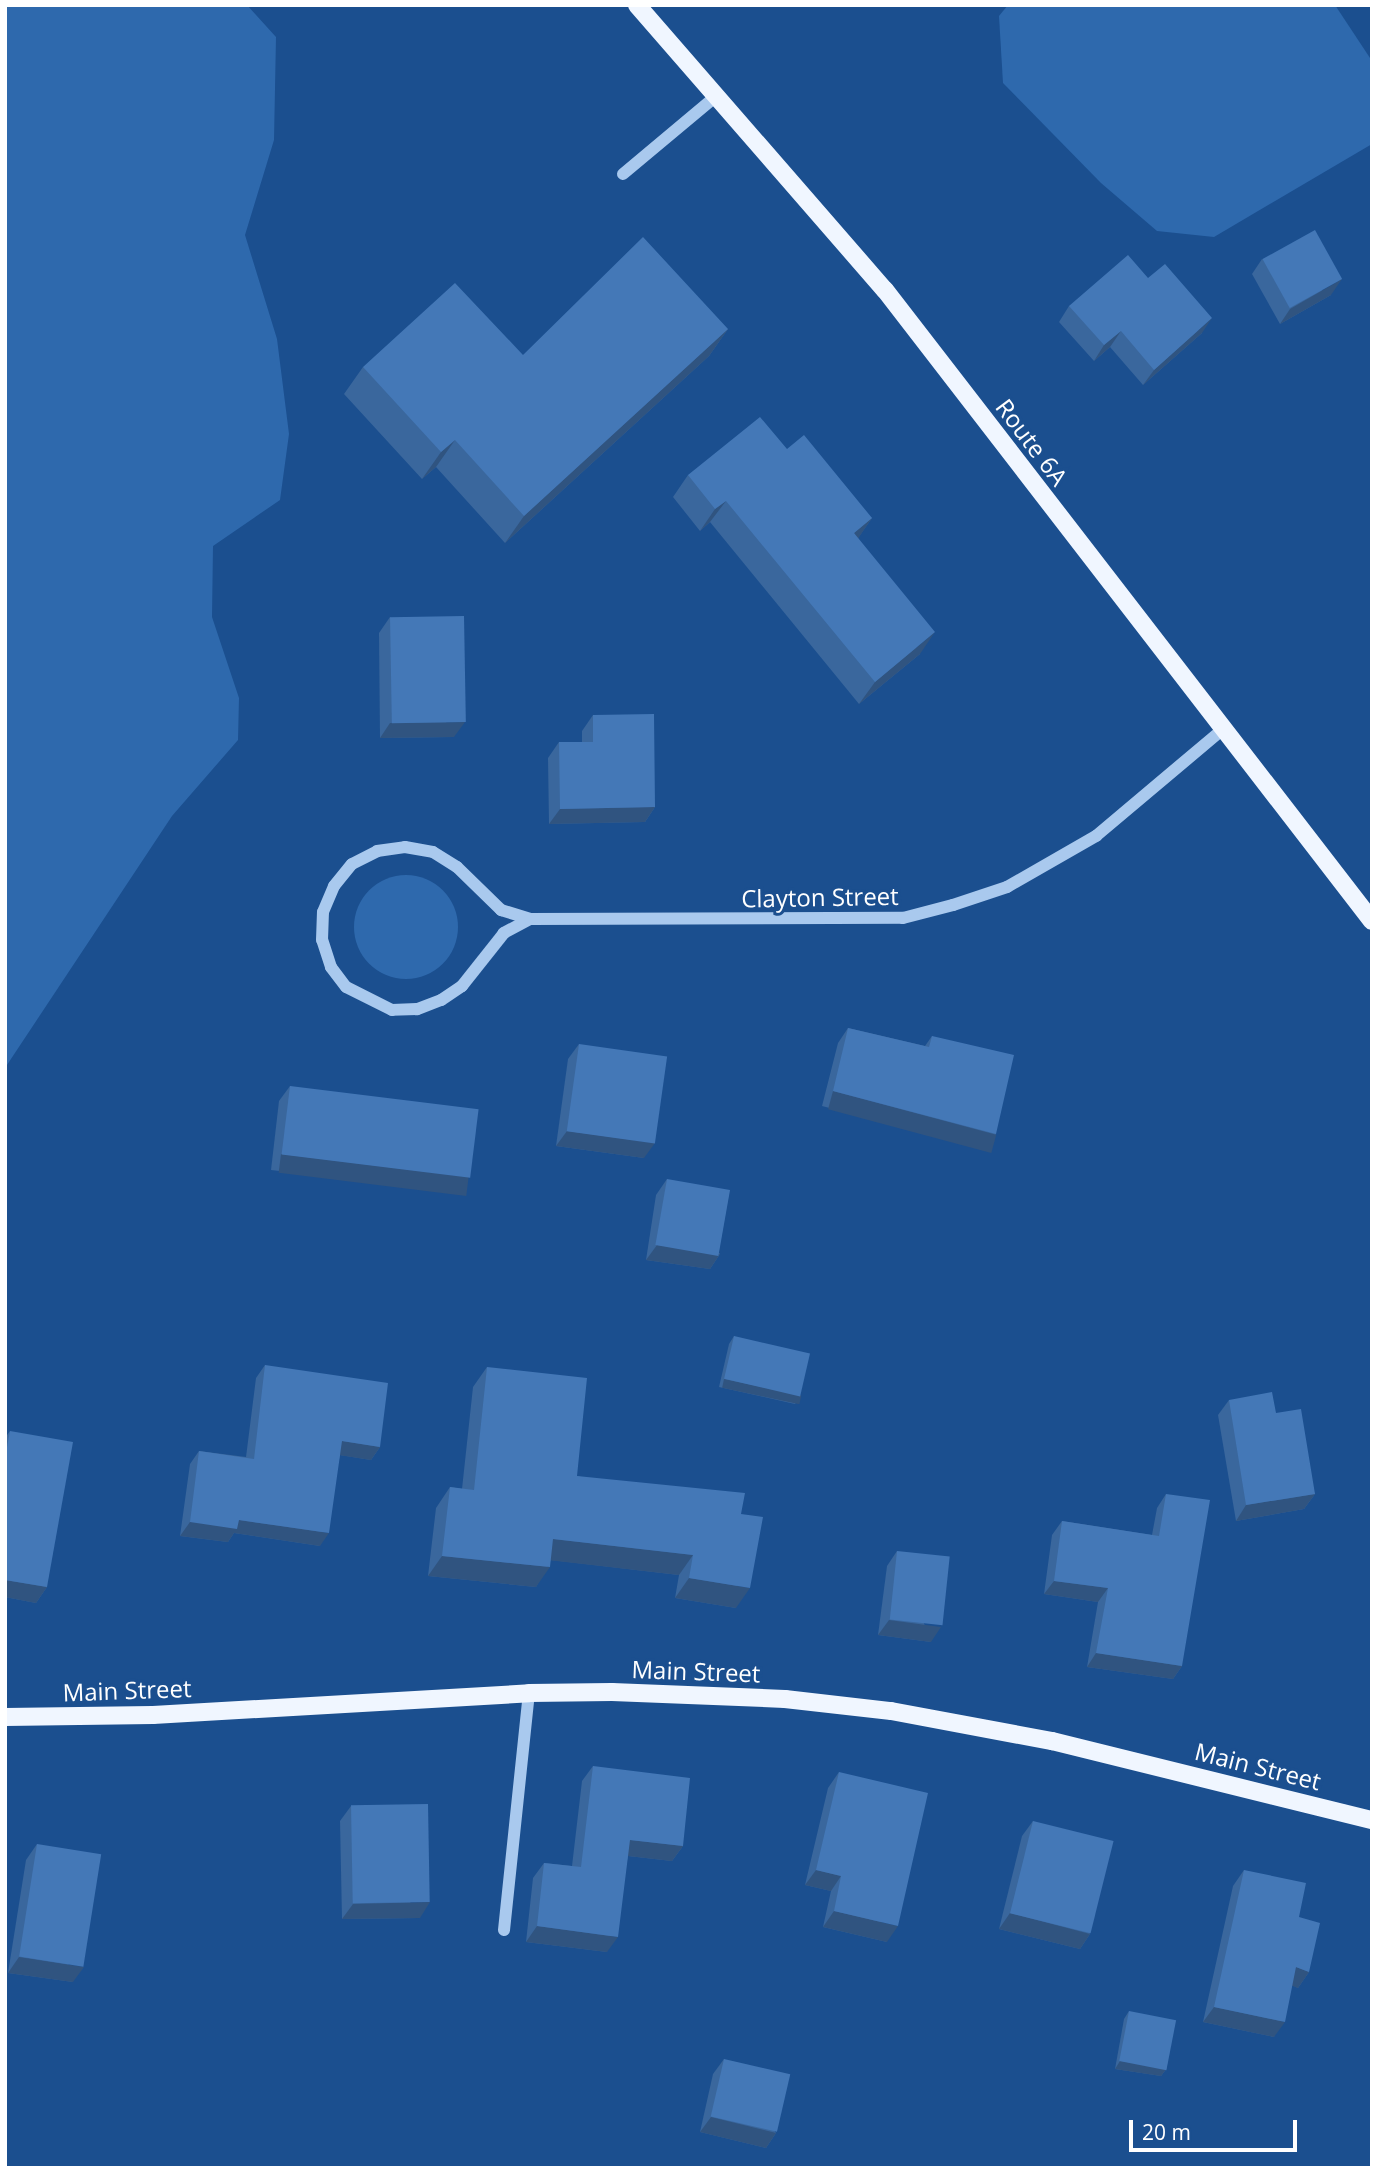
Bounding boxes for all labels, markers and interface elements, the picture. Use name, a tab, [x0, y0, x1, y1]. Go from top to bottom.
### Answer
street label: Route 6A	[990, 393, 1074, 491]
street label: Clayton Street	[741, 881, 899, 913]
street label: Main Street	[631, 1654, 761, 1688]
street label: Main Street	[62, 1673, 192, 1707]
street label: Main Street	[1192, 1736, 1324, 1796]
scale bar	[1132, 2106, 1300, 2150]
text: 20 m	[1142, 2118, 1191, 2146]

